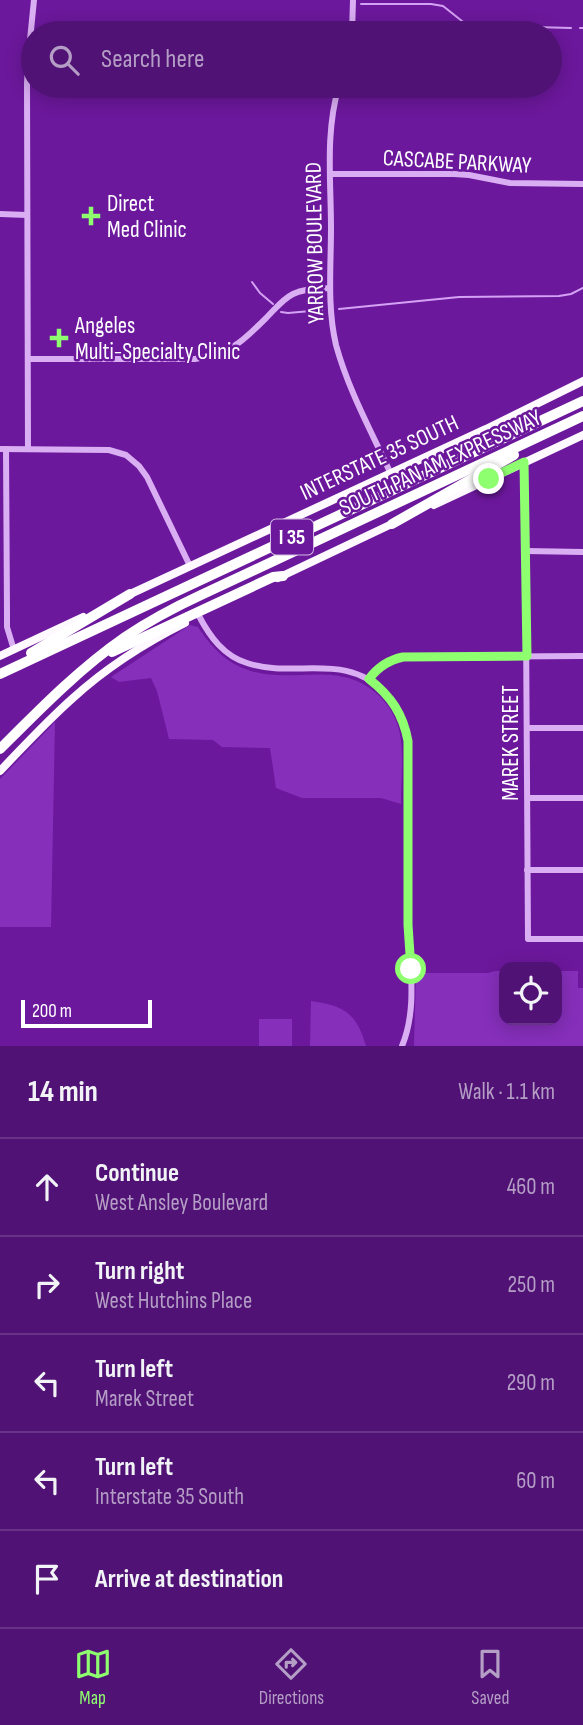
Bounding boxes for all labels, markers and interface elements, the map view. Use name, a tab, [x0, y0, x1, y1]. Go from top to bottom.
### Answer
search box	[21, 21, 562, 98]
icon: search	[45, 41, 83, 79]
text: Search here	[101, 44, 204, 75]
street label: CASCABE PARKWAY	[382, 144, 532, 180]
street label: YARROW BOULEVARD	[300, 162, 330, 324]
place label: Direct Med Clinic	[107, 190, 187, 244]
marker: Direct Med Clinic	[81, 206, 101, 226]
place label: Angeles Multi-Specialty Clinic	[74, 312, 240, 366]
marker: Angeles Multi-Specialty Clinic	[49, 328, 69, 348]
street label: SOUTH PAN AM EXPRESSWAY	[335, 404, 546, 522]
street label: INTERSTATE 35 SOUTH	[296, 409, 463, 507]
route end	[473, 463, 504, 494]
road number: I 35	[271, 520, 313, 554]
street label: MAREK STREET	[497, 685, 525, 801]
route start	[395, 953, 426, 984]
map controls	[499, 962, 562, 1025]
button: locate	[499, 962, 562, 1025]
scale bar	[21, 997, 152, 1029]
text: 200 m	[32, 1000, 72, 1023]
text: 14 min	[28, 1074, 98, 1110]
text: Walk · 1.1 km	[458, 1078, 555, 1106]
text: Continue	[95, 1158, 179, 1189]
icon: ahead	[28, 1168, 66, 1206]
text: 460 m	[507, 1173, 555, 1201]
text: West Ansley Boulevard	[95, 1189, 268, 1217]
text: Turn right	[95, 1256, 184, 1287]
icon: right	[28, 1266, 66, 1304]
text: 250 m	[508, 1271, 555, 1299]
text: West Hutchins Place	[95, 1287, 252, 1315]
text: Turn left	[95, 1354, 173, 1385]
icon: left	[28, 1364, 66, 1402]
text: 290 m	[507, 1369, 555, 1397]
text: Marek Street	[95, 1385, 194, 1413]
text: Turn left	[95, 1452, 173, 1483]
icon: left	[28, 1462, 66, 1500]
text: 60 m	[516, 1467, 555, 1495]
text: Interstate 35 South	[95, 1483, 244, 1511]
icon: arrive	[28, 1560, 66, 1598]
text: Arrive at destination	[95, 1564, 283, 1595]
tab: Map	[74, 1645, 112, 1710]
tab: Directions	[259, 1645, 324, 1710]
tab: Saved	[471, 1645, 509, 1710]

